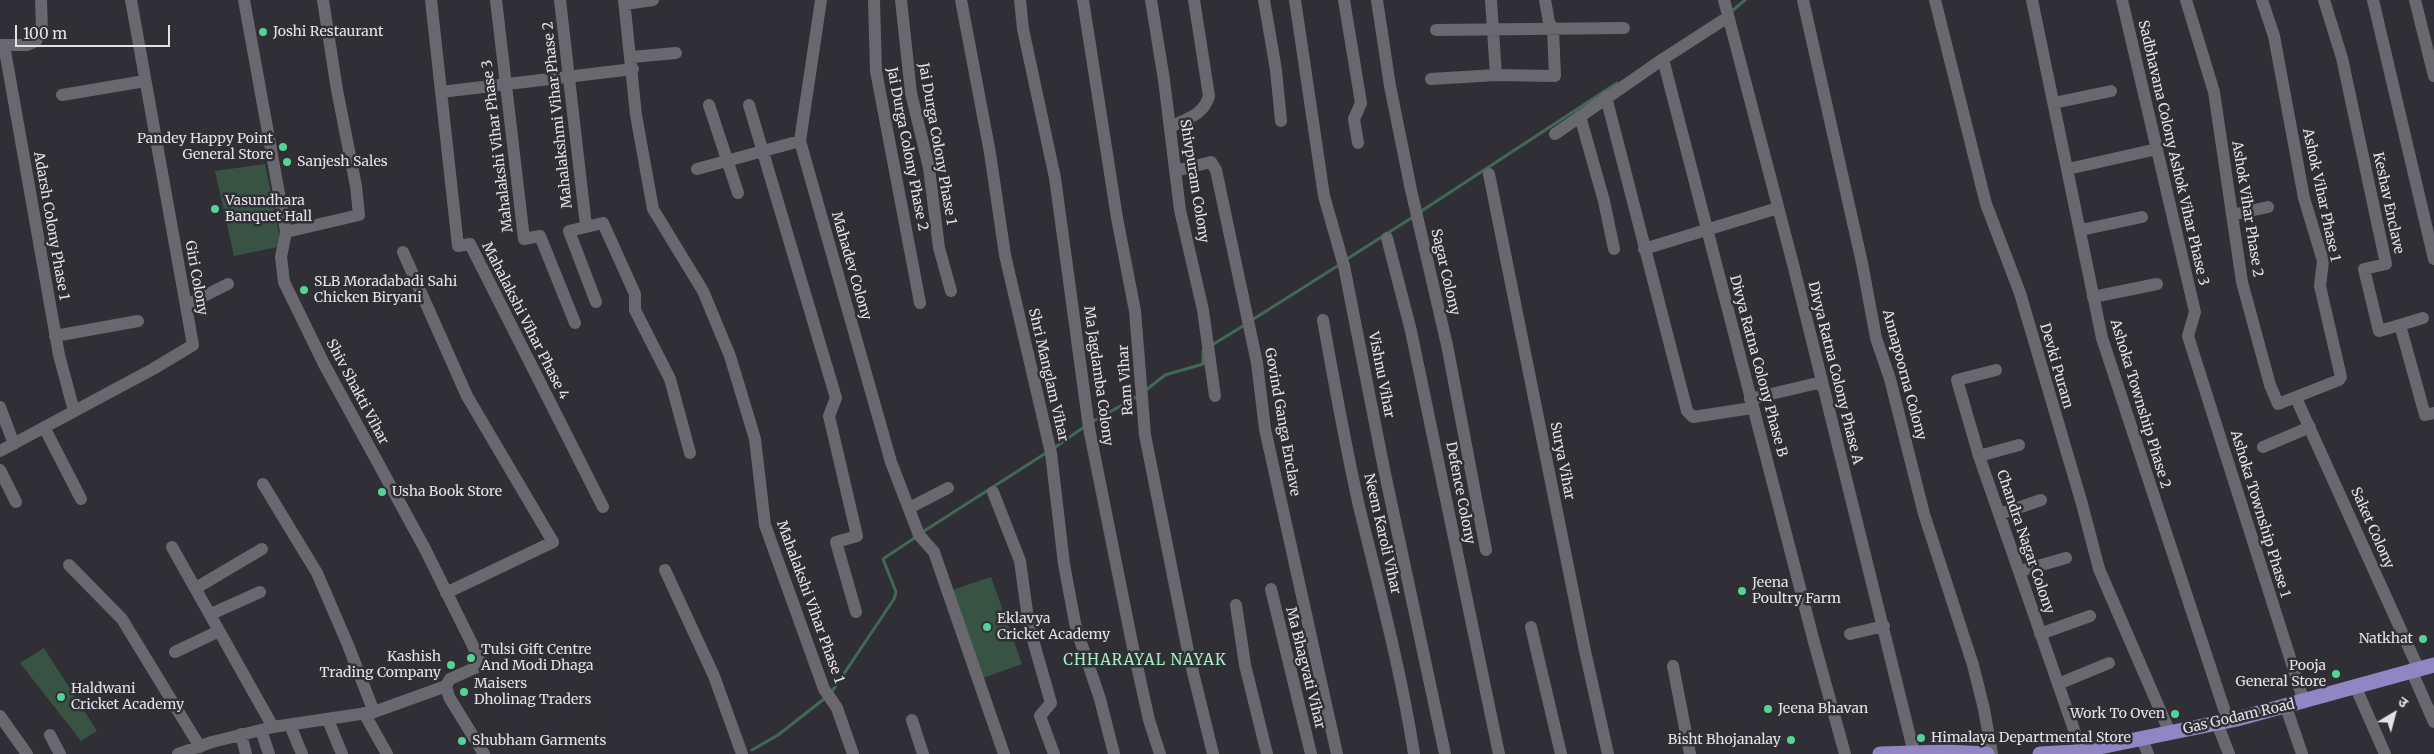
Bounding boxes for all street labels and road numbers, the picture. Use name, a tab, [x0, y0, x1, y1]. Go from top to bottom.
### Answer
street label: Sadbhavana Colony Ashok Vihar Phase 3	[2134, 19, 2212, 287]
street label: Mahalakshmi Vihar Phase 2	[540, 21, 576, 209]
street label: Mahalakshi Vihar Phase 3	[479, 59, 517, 233]
street label: Jai Durga Colony Phase 1	[914, 62, 960, 226]
street label: Jai Durga Colony Phase 2	[883, 66, 931, 232]
street label: Shivpuram Colony	[1176, 118, 1212, 244]
street label: Ashok Vihar Phase 1	[2299, 127, 2343, 263]
street label: Ashok Vihar Phase 2	[2228, 140, 2266, 278]
street label: Adarsh Colony Phase 1	[30, 150, 72, 302]
street label: Keshav Enclave	[2369, 151, 2407, 255]
street label: Mahadev Colony	[827, 210, 875, 322]
street label: Sagar Colony	[1427, 227, 1463, 317]
street label: Giri Colony	[181, 239, 211, 317]
street label: Mahalakshi Vihar Phase 4	[478, 239, 572, 403]
street label: Divya Ratna Colony Phase B	[1726, 273, 1790, 459]
street label: Divya Ratna Colony Phase A	[1804, 280, 1866, 466]
street label: Ma Jagdamba Colony	[1080, 305, 1116, 447]
street label: Shri Manglam Vihar	[1024, 307, 1072, 443]
street label: Annapoorna Colony	[1878, 308, 1930, 442]
street label: Ashoka Township Phase 2	[2106, 317, 2174, 491]
street label: Devki Puram	[2036, 321, 2076, 411]
street label: Vishnu Vihar	[1364, 330, 1398, 420]
street label: Shiv Shakti Vihar	[322, 336, 392, 448]
street label: Ram Vihar	[1115, 344, 1137, 416]
street label: Govind Ganga Enclave	[1261, 347, 1303, 497]
street label: Surya Vihar	[1546, 421, 1578, 501]
street label: Ashoka Township Phase 1	[2227, 428, 2293, 600]
street label: Defence Colony	[1442, 440, 1478, 546]
street label: Chandra Nagar Colony	[1993, 468, 2057, 616]
street label: Neem Karoli Vihar	[1360, 472, 1404, 596]
street label: Saket Colony	[2347, 485, 2397, 571]
street label: Mahalakshi Vihar Phase 1	[773, 518, 847, 686]
street label: Ma Bhagvati Vihar	[1282, 605, 1328, 731]
street label: Gas Godam Road	[2182, 696, 2296, 738]

